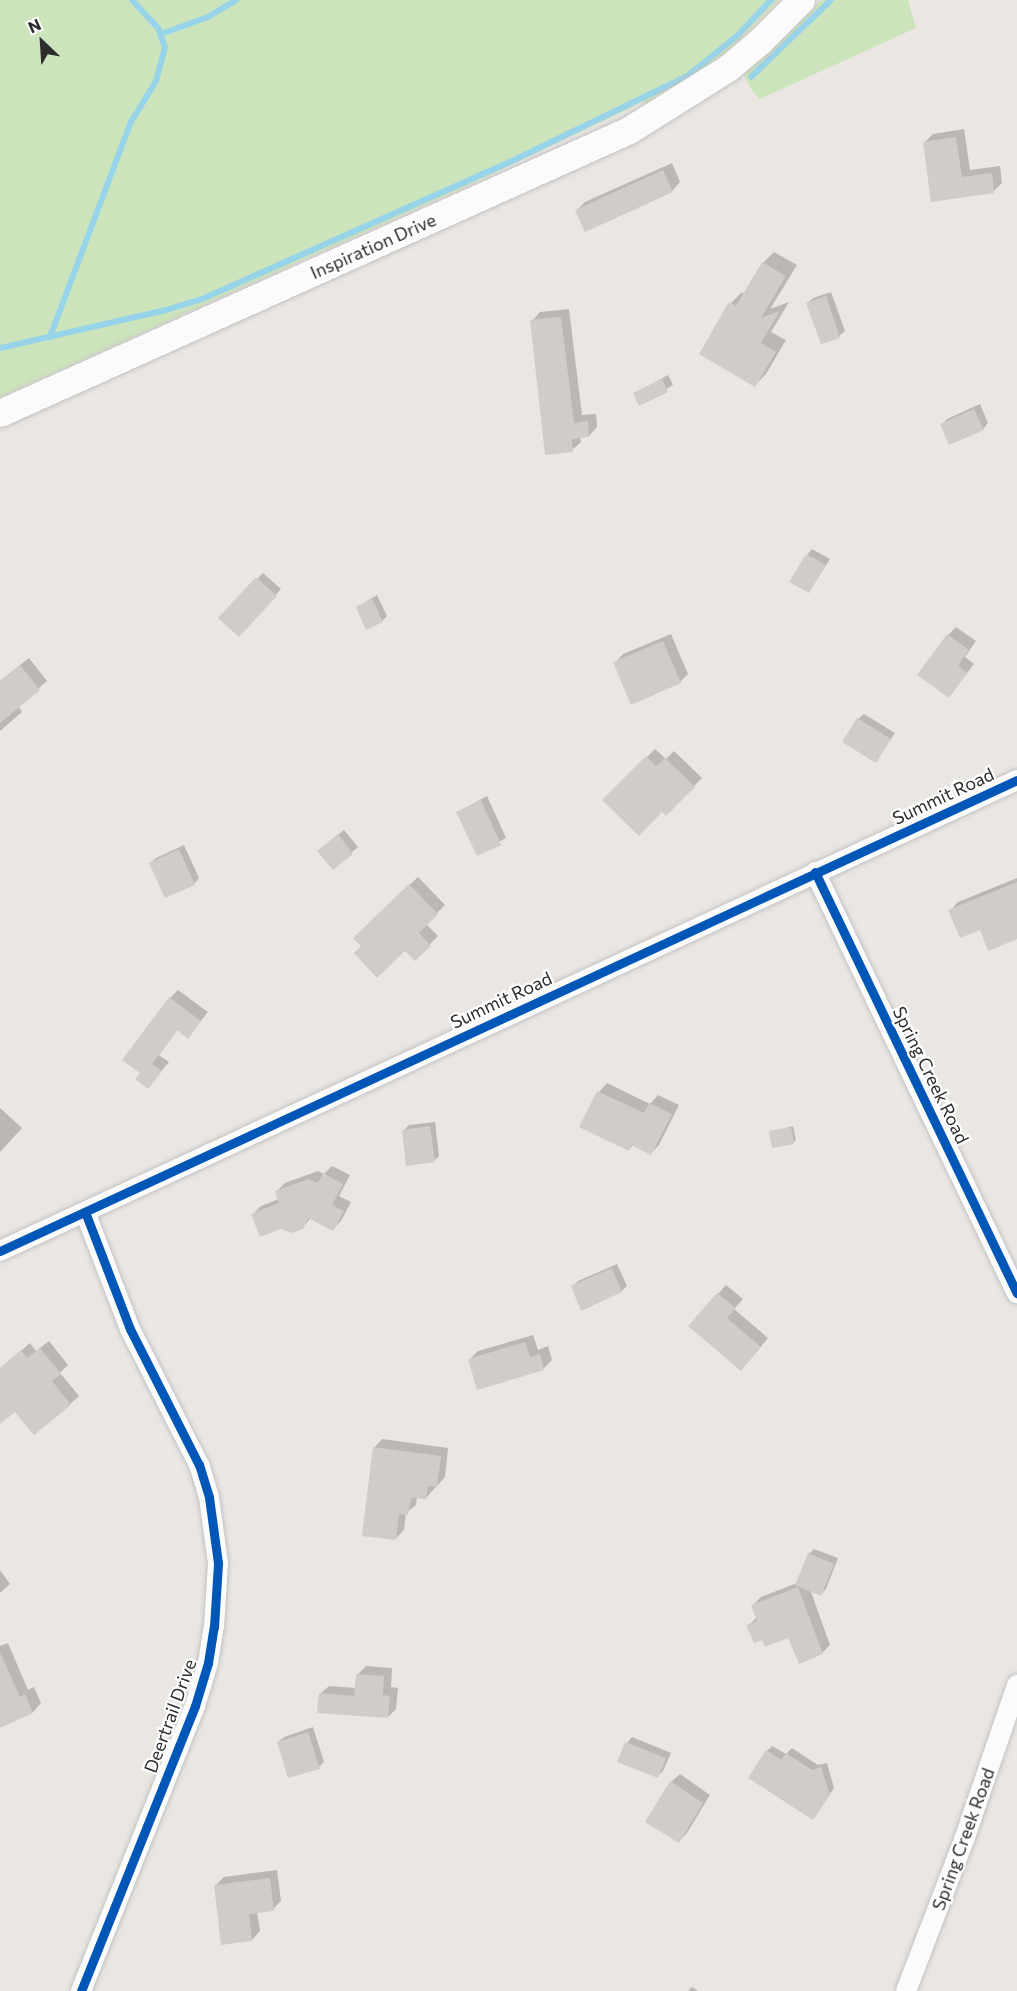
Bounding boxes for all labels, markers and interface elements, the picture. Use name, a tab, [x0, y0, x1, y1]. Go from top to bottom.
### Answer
north arrow	[12, 12, 72, 72]
text: N	[25, 14, 44, 36]
street label: Inspiration Drive	[307, 209, 439, 283]
street label: Summit Road	[889, 763, 997, 829]
street label: Summit Road	[447, 967, 555, 1033]
street label: Spring Creek Road	[888, 1003, 974, 1147]
street label: Deertrail Drive	[139, 1656, 201, 1776]
street label: Spring Creek Road	[927, 1765, 999, 1913]

